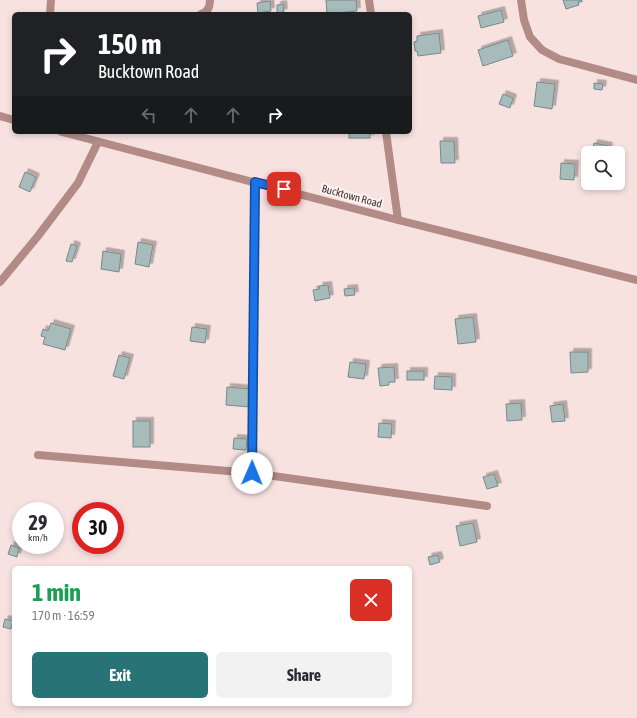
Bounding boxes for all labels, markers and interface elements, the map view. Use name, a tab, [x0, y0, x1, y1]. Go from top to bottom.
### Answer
icon: right	[32, 28, 84, 80]
text: 150 m	[98, 28, 161, 60]
text: Bucktown Road	[98, 61, 199, 82]
icon: left	[138, 104, 160, 126]
icon: ahead	[180, 104, 202, 126]
icon: ahead	[222, 104, 244, 126]
icon: right	[264, 104, 286, 126]
map controls	[581, 146, 625, 190]
button: search	[581, 146, 625, 190]
pin	[267, 172, 301, 206]
icon: arrive	[273, 178, 295, 200]
street label: Bucktown Road	[321, 182, 383, 210]
position arrow	[231, 452, 273, 494]
speed limit sign: 30	[72, 502, 124, 554]
text: 29	[29, 511, 47, 534]
text: km/h	[28, 532, 48, 543]
text: 1 min	[32, 579, 81, 606]
button: close	[350, 579, 392, 621]
text: 170 m · 16:59	[32, 608, 95, 623]
button: Exit	[32, 652, 208, 698]
button: Share	[216, 652, 392, 698]

